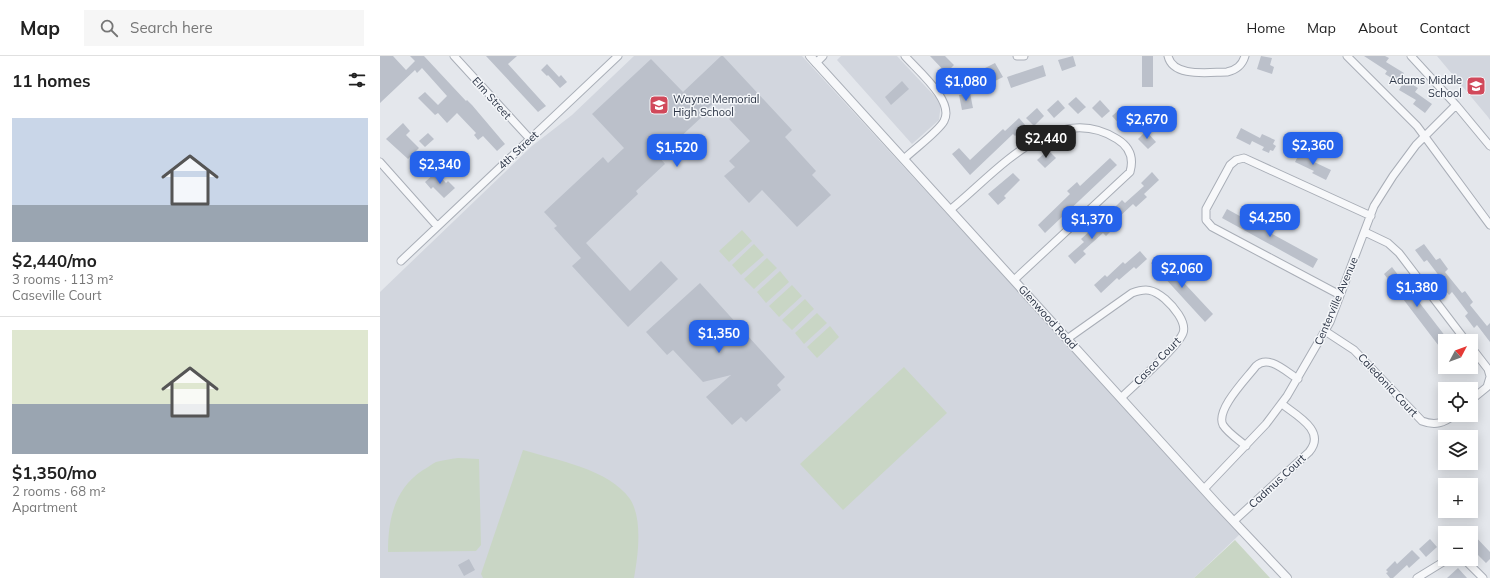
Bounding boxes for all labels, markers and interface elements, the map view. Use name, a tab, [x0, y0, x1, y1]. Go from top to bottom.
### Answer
search box	[84, 10, 364, 46]
text: Map	[20, 16, 60, 40]
icon: search	[98, 17, 120, 39]
text: Search here	[130, 18, 213, 37]
text: Home	[1246, 19, 1285, 37]
text: Map	[1307, 19, 1336, 37]
text: About	[1358, 19, 1398, 37]
text: Contact	[1420, 19, 1470, 37]
pin: $1,080	[933, 68, 999, 102]
icon: filters	[346, 69, 368, 91]
text: 11 homes	[12, 70, 91, 91]
text: $1,080	[945, 73, 987, 89]
place label: Adams Middle School	[1389, 73, 1462, 100]
street label: Elm Street	[469, 74, 515, 122]
school or university icon: Adams Middle School	[1465, 75, 1487, 97]
place label: Wayne Memorial High School	[673, 92, 759, 119]
school or university icon: Wayne Memorial High School	[648, 94, 670, 116]
pin: $2,670	[1114, 106, 1180, 140]
text: $2,670	[1126, 111, 1168, 127]
pin: $2,440	[1013, 125, 1079, 159]
street label: 4th Street	[495, 128, 541, 172]
text: $2,440	[1025, 130, 1067, 146]
pin: $2,360	[1280, 132, 1346, 166]
pin: $1,520	[644, 134, 710, 168]
text: $2,360	[1292, 137, 1334, 153]
text: $1,520	[656, 139, 698, 155]
icon: home	[154, 144, 226, 216]
pin: $2,340	[407, 151, 473, 185]
text: $2,340	[419, 156, 461, 172]
pin: $4,250	[1237, 204, 1303, 238]
pin: $1,370	[1059, 206, 1125, 240]
text: $4,250	[1249, 209, 1291, 225]
text: $1,370	[1071, 211, 1113, 227]
text: $2,440/mo	[12, 250, 97, 271]
pin: $2,060	[1149, 255, 1215, 289]
street label: Centerville Avenue	[1311, 255, 1361, 347]
text: $2,060	[1161, 260, 1203, 276]
text: 3 rooms · 113 m²	[12, 271, 113, 287]
pin: $1,380	[1384, 274, 1450, 308]
text: $1,380	[1396, 279, 1438, 295]
street label: Glenwood Road	[1016, 282, 1080, 352]
text: Caseville Court	[12, 287, 102, 303]
pin: $1,350	[686, 320, 752, 354]
text: $1,350	[698, 325, 740, 341]
street label: Casco Court	[1131, 334, 1184, 388]
north arrow	[1438, 334, 1478, 374]
map controls	[1438, 334, 1478, 566]
street label: Caledonia Court	[1355, 350, 1421, 420]
icon: home	[154, 356, 226, 428]
button: locate	[1438, 382, 1478, 422]
button: layers	[1438, 430, 1478, 470]
street label: Cadmus Court	[1246, 451, 1308, 511]
text: $1,350/mo	[12, 462, 97, 483]
button: +	[1438, 478, 1478, 518]
text: 2 rooms · 68 m²	[12, 483, 106, 499]
text: Apartment	[12, 499, 77, 515]
button: −	[1438, 526, 1478, 566]

